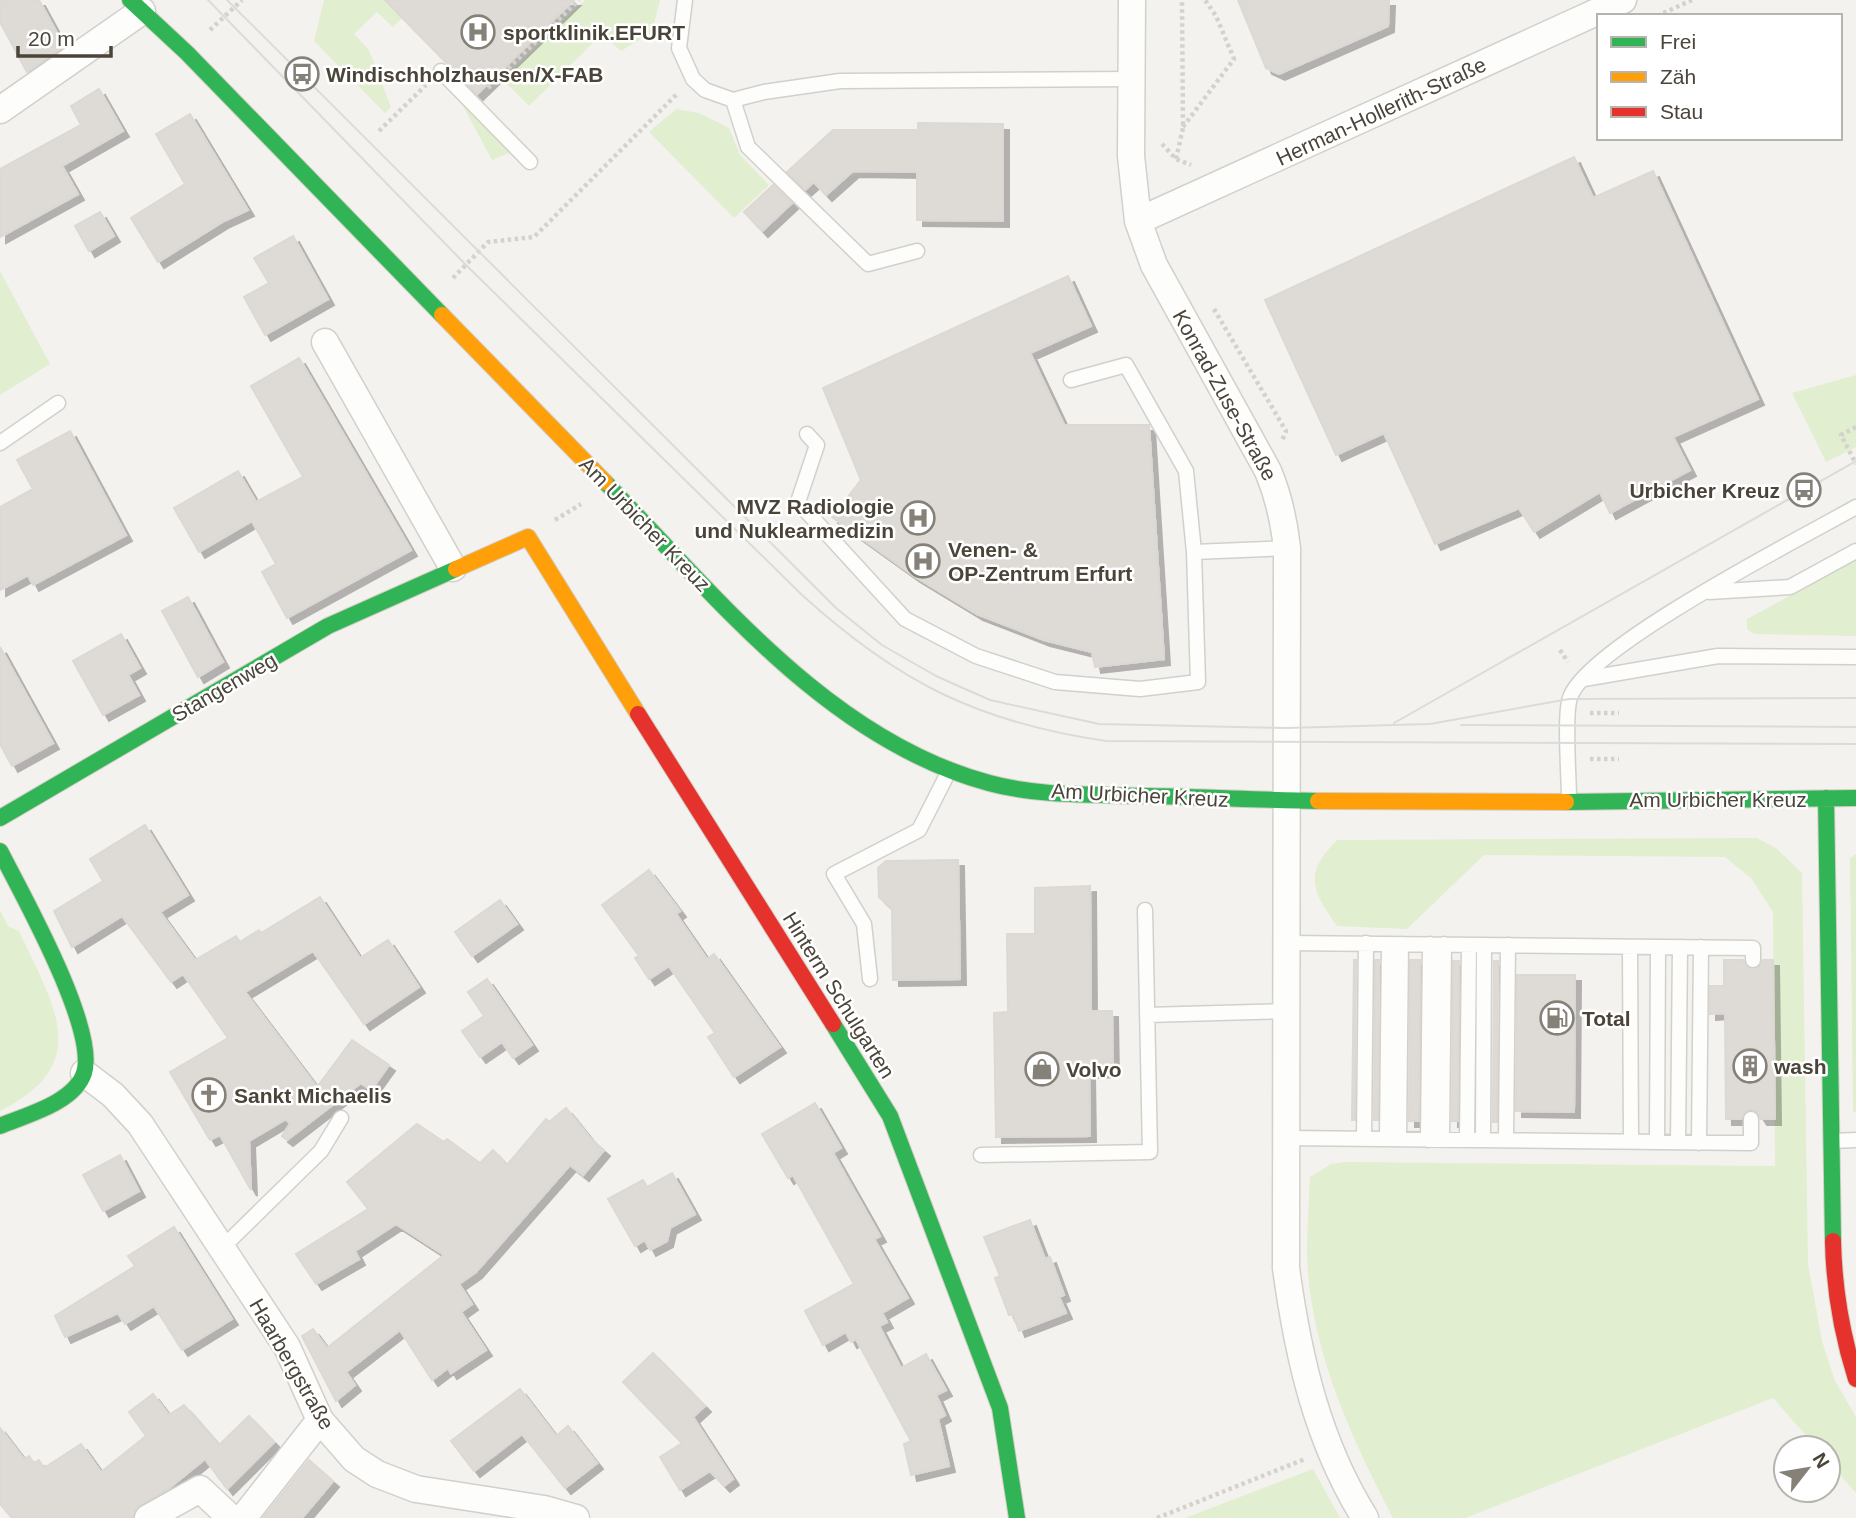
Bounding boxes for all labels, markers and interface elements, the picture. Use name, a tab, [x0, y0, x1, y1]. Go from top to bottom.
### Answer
hospital icon: sportklinik.EFURT	[459, 13, 497, 51]
scale bar	[18, 14, 110, 58]
legend	[1597, 14, 1842, 140]
place label: sportklinik.EFURT	[503, 21, 685, 44]
text: 20 m	[28, 27, 75, 50]
text: Frei	[1660, 30, 1696, 53]
street label: Herman-Hollerith-Straße	[1272, 52, 1490, 170]
bus stop icon: Windischholzhausen/X-FAB	[283, 55, 321, 93]
place label: Windischholzhausen/X-FAB	[326, 63, 604, 86]
text: Zäh	[1660, 65, 1696, 88]
text: Stau	[1660, 100, 1703, 123]
street label: Konrad-Zuse-Straße	[1169, 306, 1281, 484]
street label: Am Urbicher Kreuz	[575, 452, 715, 596]
bus stop icon: Urbicher Kreuz	[1785, 471, 1823, 509]
place label: Urbicher Kreuz	[1629, 479, 1780, 502]
place label: MVZ Radiologie und Nuklearmedizin	[694, 495, 894, 542]
hospital icon: MVZ Radiologie und Nuklearmedizin	[899, 499, 937, 537]
place label: Venen- & OP-Zentrum Erfurt	[948, 538, 1132, 585]
hospital icon: Venen- & OP-Zentrum Erfurt	[904, 542, 942, 580]
street label: Stangenweg	[168, 648, 280, 726]
street label: Am Urbicher Kreuz	[1051, 779, 1229, 811]
street label: Am Urbicher Kreuz	[1629, 788, 1807, 811]
street label: Hinterm Schulgarten	[779, 908, 899, 1082]
fuel station icon: Total	[1538, 999, 1576, 1037]
place label: Total	[1582, 1007, 1631, 1030]
building icon: wash	[1731, 1047, 1769, 1085]
shop icon: Volvo	[1023, 1050, 1061, 1088]
place label: wash	[1773, 1055, 1827, 1078]
place label: Volvo	[1066, 1058, 1122, 1081]
church icon: Sankt Michaelis	[190, 1076, 228, 1114]
place label: Sankt Michaelis	[234, 1084, 392, 1107]
street label: Haarbergstraße	[245, 1295, 339, 1433]
north arrow	[1772, 1434, 1842, 1504]
text: N	[1809, 1449, 1834, 1472]

